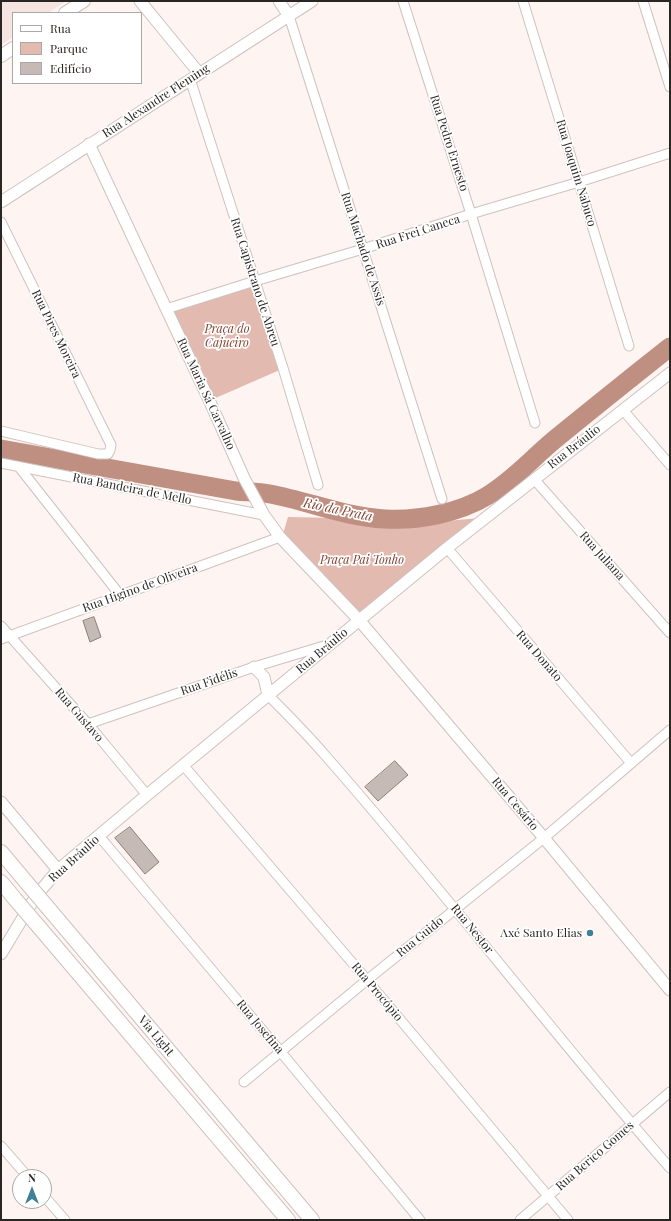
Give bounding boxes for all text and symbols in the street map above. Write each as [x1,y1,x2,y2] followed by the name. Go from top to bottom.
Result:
[12,12,142,84] legend
[50,20,71,36] text: Rua
[50,40,88,56] text: Parque
[50,60,91,76] text: Edifício
[100,61,212,141] street label: Rua Alexandre Fleming
[427,93,471,193] street label: Rua Pedro Ernesto
[553,118,599,228] street label: Rua Joaquim Nabuco
[338,190,388,308] street label: Rua Machado de Assis
[374,212,462,252] street label: Rua Frei Caneca
[227,216,283,348] street label: Rua Capistrano de Abreu
[28,287,84,381] street label: Rua Pires Moreira
[204,322,250,350] park label: Praça do Cajueiro
[174,336,238,452] street label: Rua Maria Sá Carvalho
[545,422,603,472] street label: Rua Bráulio
[71,470,193,508] street label: Rua Bandeira de Mello
[302,495,374,525] water label: Rio da Prata
[576,529,628,583] street label: Rua Juliana
[320,553,404,567] park label: Praça Pai Tonho
[81,560,199,616] street label: Rua Higino de Oliveira
[293,625,351,677] street label: Rua Bráulio
[513,628,565,684] street label: Rua Donato
[179,666,239,698] street label: Rua Fidélis
[52,685,106,745] street label: Rua Gustavo
[489,775,541,833] street label: Rua Cesário
[46,833,102,885] street label: Rua Bráulio
[448,901,496,957] street label: Rua Nestor
[394,914,446,960] street label: Rua Guido
[500,926,582,940] place label: Axé Santo Elias
[585,928,595,938] marker: Axé Santo Elias
[348,960,406,1024] street label: Rua Procópio
[233,997,287,1057] street label: Rua Josefina
[135,1013,177,1059] street label: Via Light
[553,1118,637,1194] street label: Rua Berico Gomes
[12,1169,52,1209] north arrow
[28,1170,36,1185] text: N

